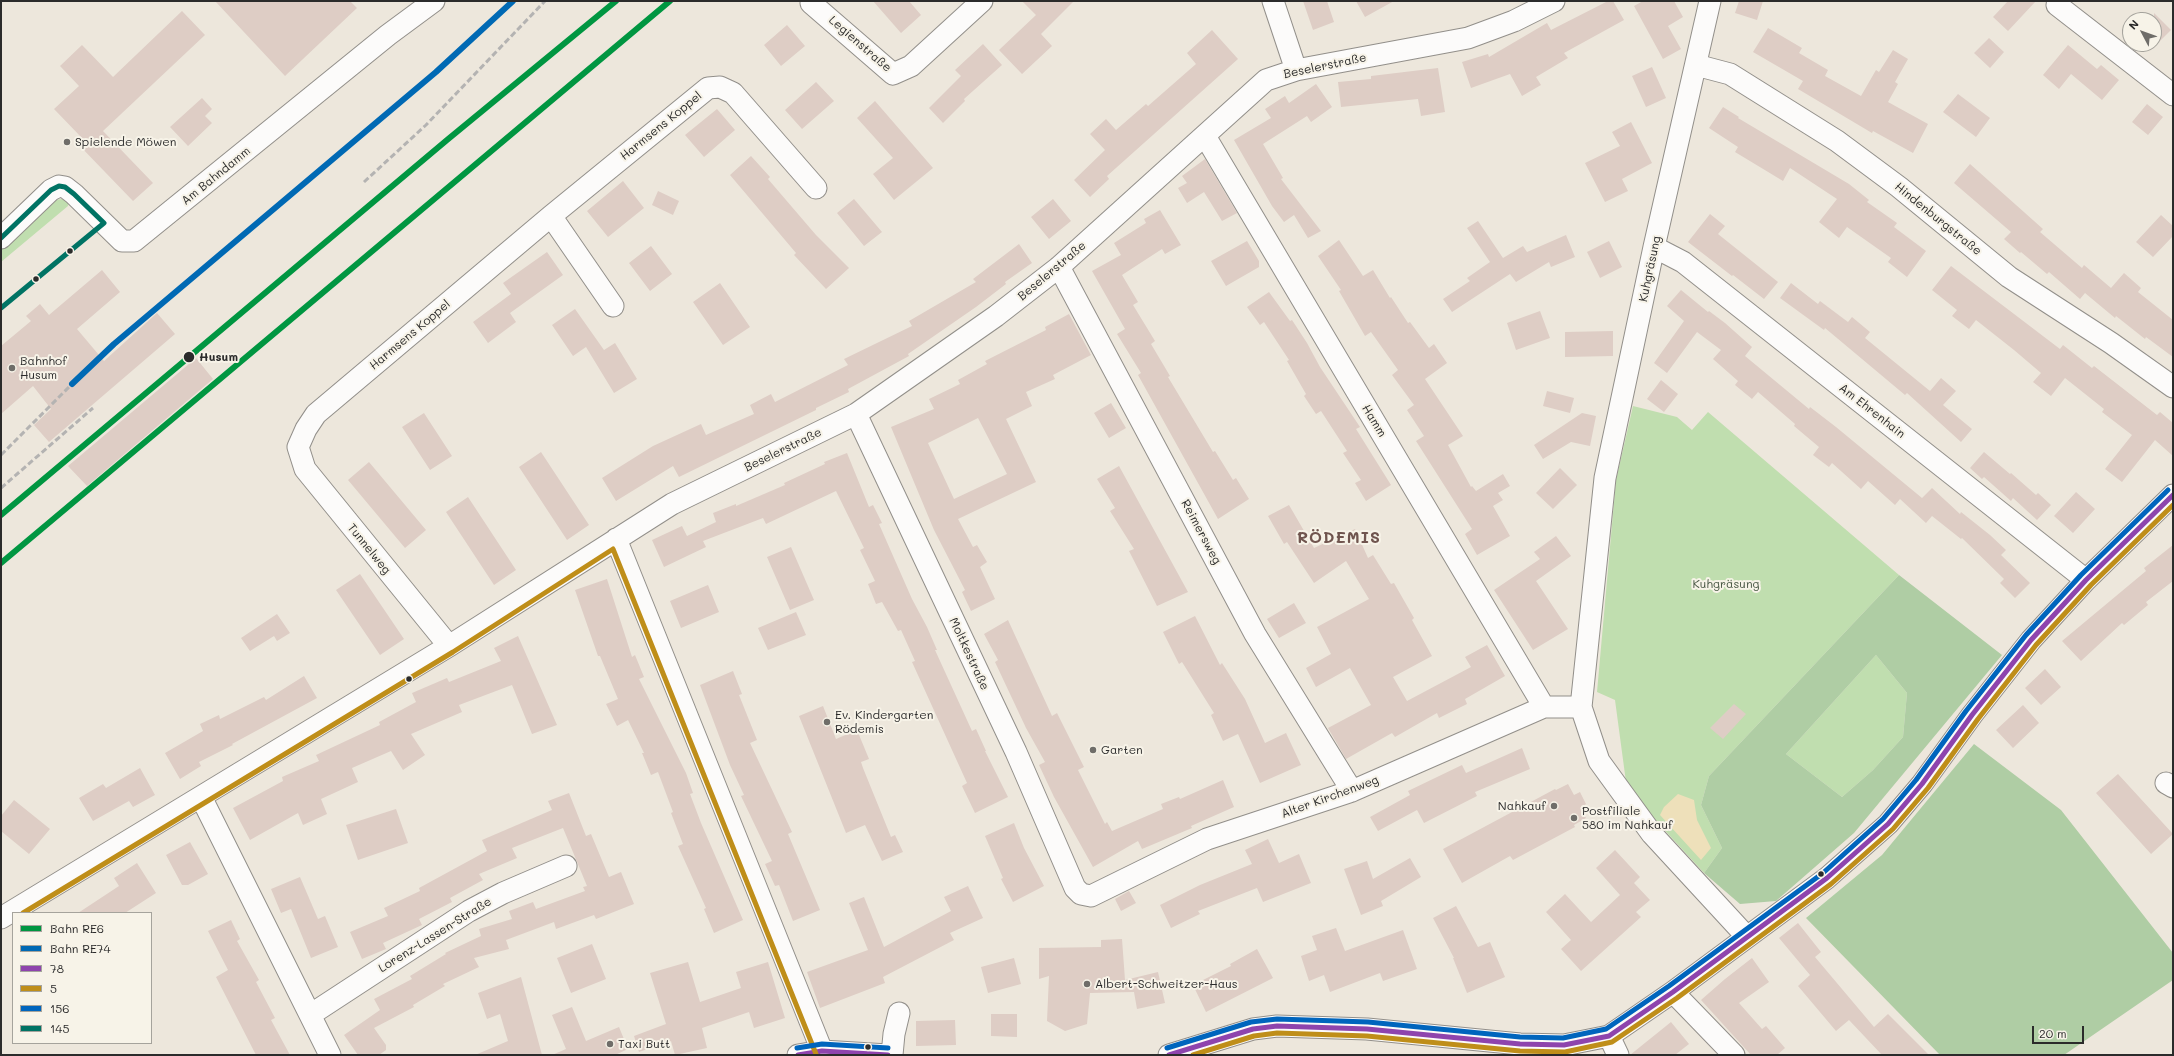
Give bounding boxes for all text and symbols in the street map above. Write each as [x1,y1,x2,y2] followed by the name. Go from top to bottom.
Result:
[2122,12,2162,52] north arrow
[826,13,894,75] street label: Legienstraße
[2125,16,2142,33] text: N
[1282,50,1368,82] street label: Beselerstraße
[617,89,705,163] street label: Harmsens Koppel
[75,135,176,149] place label: Spielende Möwen
[62,137,72,147] marker: Spielende Möwen
[179,144,253,208] street label: Am Bahndamm
[1892,180,1984,258] street label: Hindenburgstraße
[1636,235,1664,303] street label: Kuhgräsung
[1015,238,1089,304] street label: Beselerstraße
[65,246,75,256] unlabelled marker
[31,274,41,284] unlabelled marker
[367,297,453,373] street label: Harmsens Koppel
[182,350,196,364] marker: Husum
[199,350,238,364] place label: Husum
[20,354,67,382] place label: Bahnhof Husum
[7,363,17,373] marker: Bahnhof Husum
[1836,381,1908,441] street label: Am Ehrenhain
[1359,402,1389,440] street label: Hamm
[742,425,824,475] street label: Beselerstraße
[1178,497,1224,567] street label: Reimersweg
[344,521,394,577] street label: Tunnelweg
[1297,528,1381,548] district label: RÖDEMIS
[1692,577,1760,591] park label: Kuhgräsung
[946,615,992,693] street label: Moltkestraße
[404,674,414,684] unlabelled marker
[835,708,933,736] place label: Ev. Kindergarten Rödemis
[822,717,832,727] marker: Ev. Kindergarten Rödemis
[1101,743,1143,757] place label: Garten
[1088,745,1098,755] marker: Garten
[1279,773,1381,821] street label: Alter Kirchenweg
[1498,799,1546,813] place label: Nahkauf
[1549,801,1559,811] marker: Nahkauf
[1582,804,1673,832] place label: Postfiliale 580 im Nahkauf
[1569,813,1579,823] marker: Postfiliale 580 im Nahkauf
[1816,869,1826,879] unlabelled marker
[376,894,494,976] street label: Lorenz-Lassen-Straße
[12,912,152,1044] legend
[50,920,104,936] text: Bahn RE6
[50,940,110,956] text: Bahn RE74
[50,960,64,976] text: 78
[1095,977,1238,991] place label: Albert-Schweitzer-Haus
[1082,979,1092,989] marker: Albert-Schweitzer-Haus
[50,980,57,996] text: 5
[50,1000,70,1016] text: 156
[2034,1018,2086,1044] scale bar
[50,1020,69,1036] text: 145
[2039,1025,2067,1041] text: 20 m
[618,1037,670,1051] place label: Taxi Butt
[605,1039,615,1049] marker: Taxi Butt
[863,1042,873,1052] unlabelled marker

